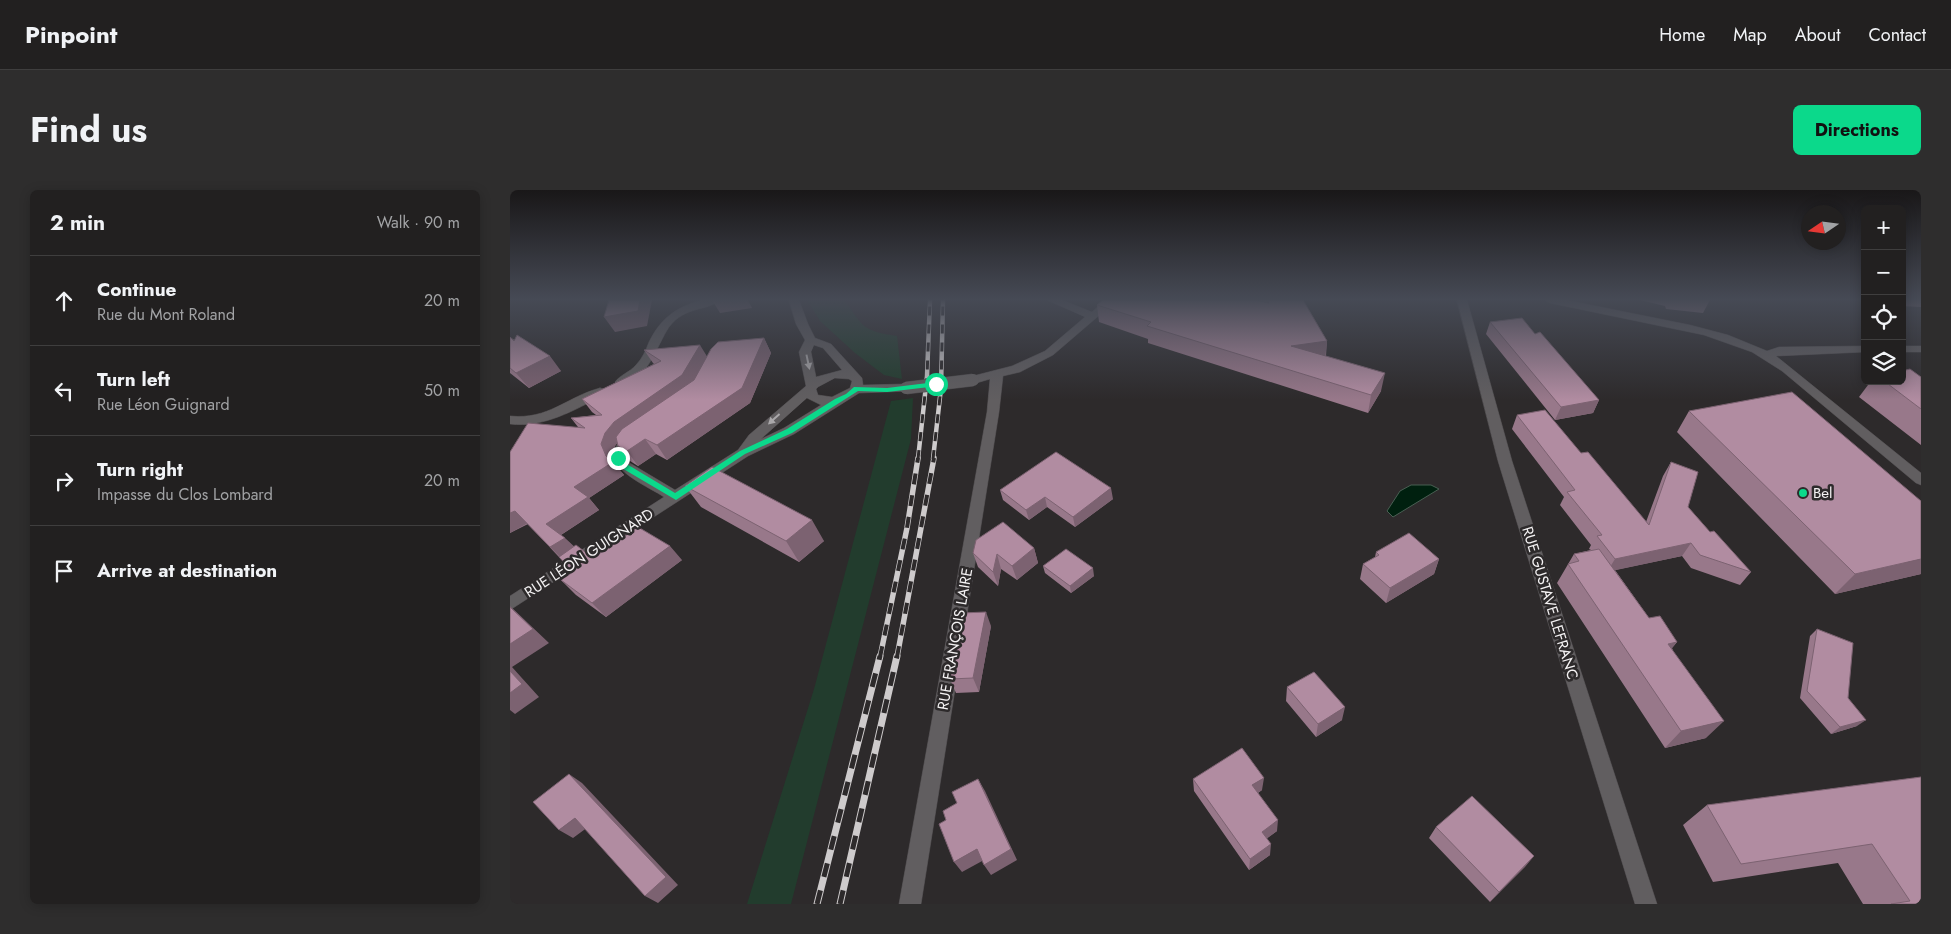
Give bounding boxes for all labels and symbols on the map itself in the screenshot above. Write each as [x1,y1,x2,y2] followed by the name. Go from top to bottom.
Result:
[1801,205,1846,250] north arrow
[804,354,812,370] one-way arrow
[925,373,948,396] route start
[769,413,781,425] one-way arrow
[607,447,630,470] route end
[1813,482,1833,504] place label: Bel
[1797,487,1809,499] marker: Bel
[520,503,658,603] street label: RUE LÉON GUIGNARD
[1516,524,1584,682] street label: RUE GUSTAVE LEFRANC
[932,566,978,712] street label: RUE FRANÇOIS LAIRE

